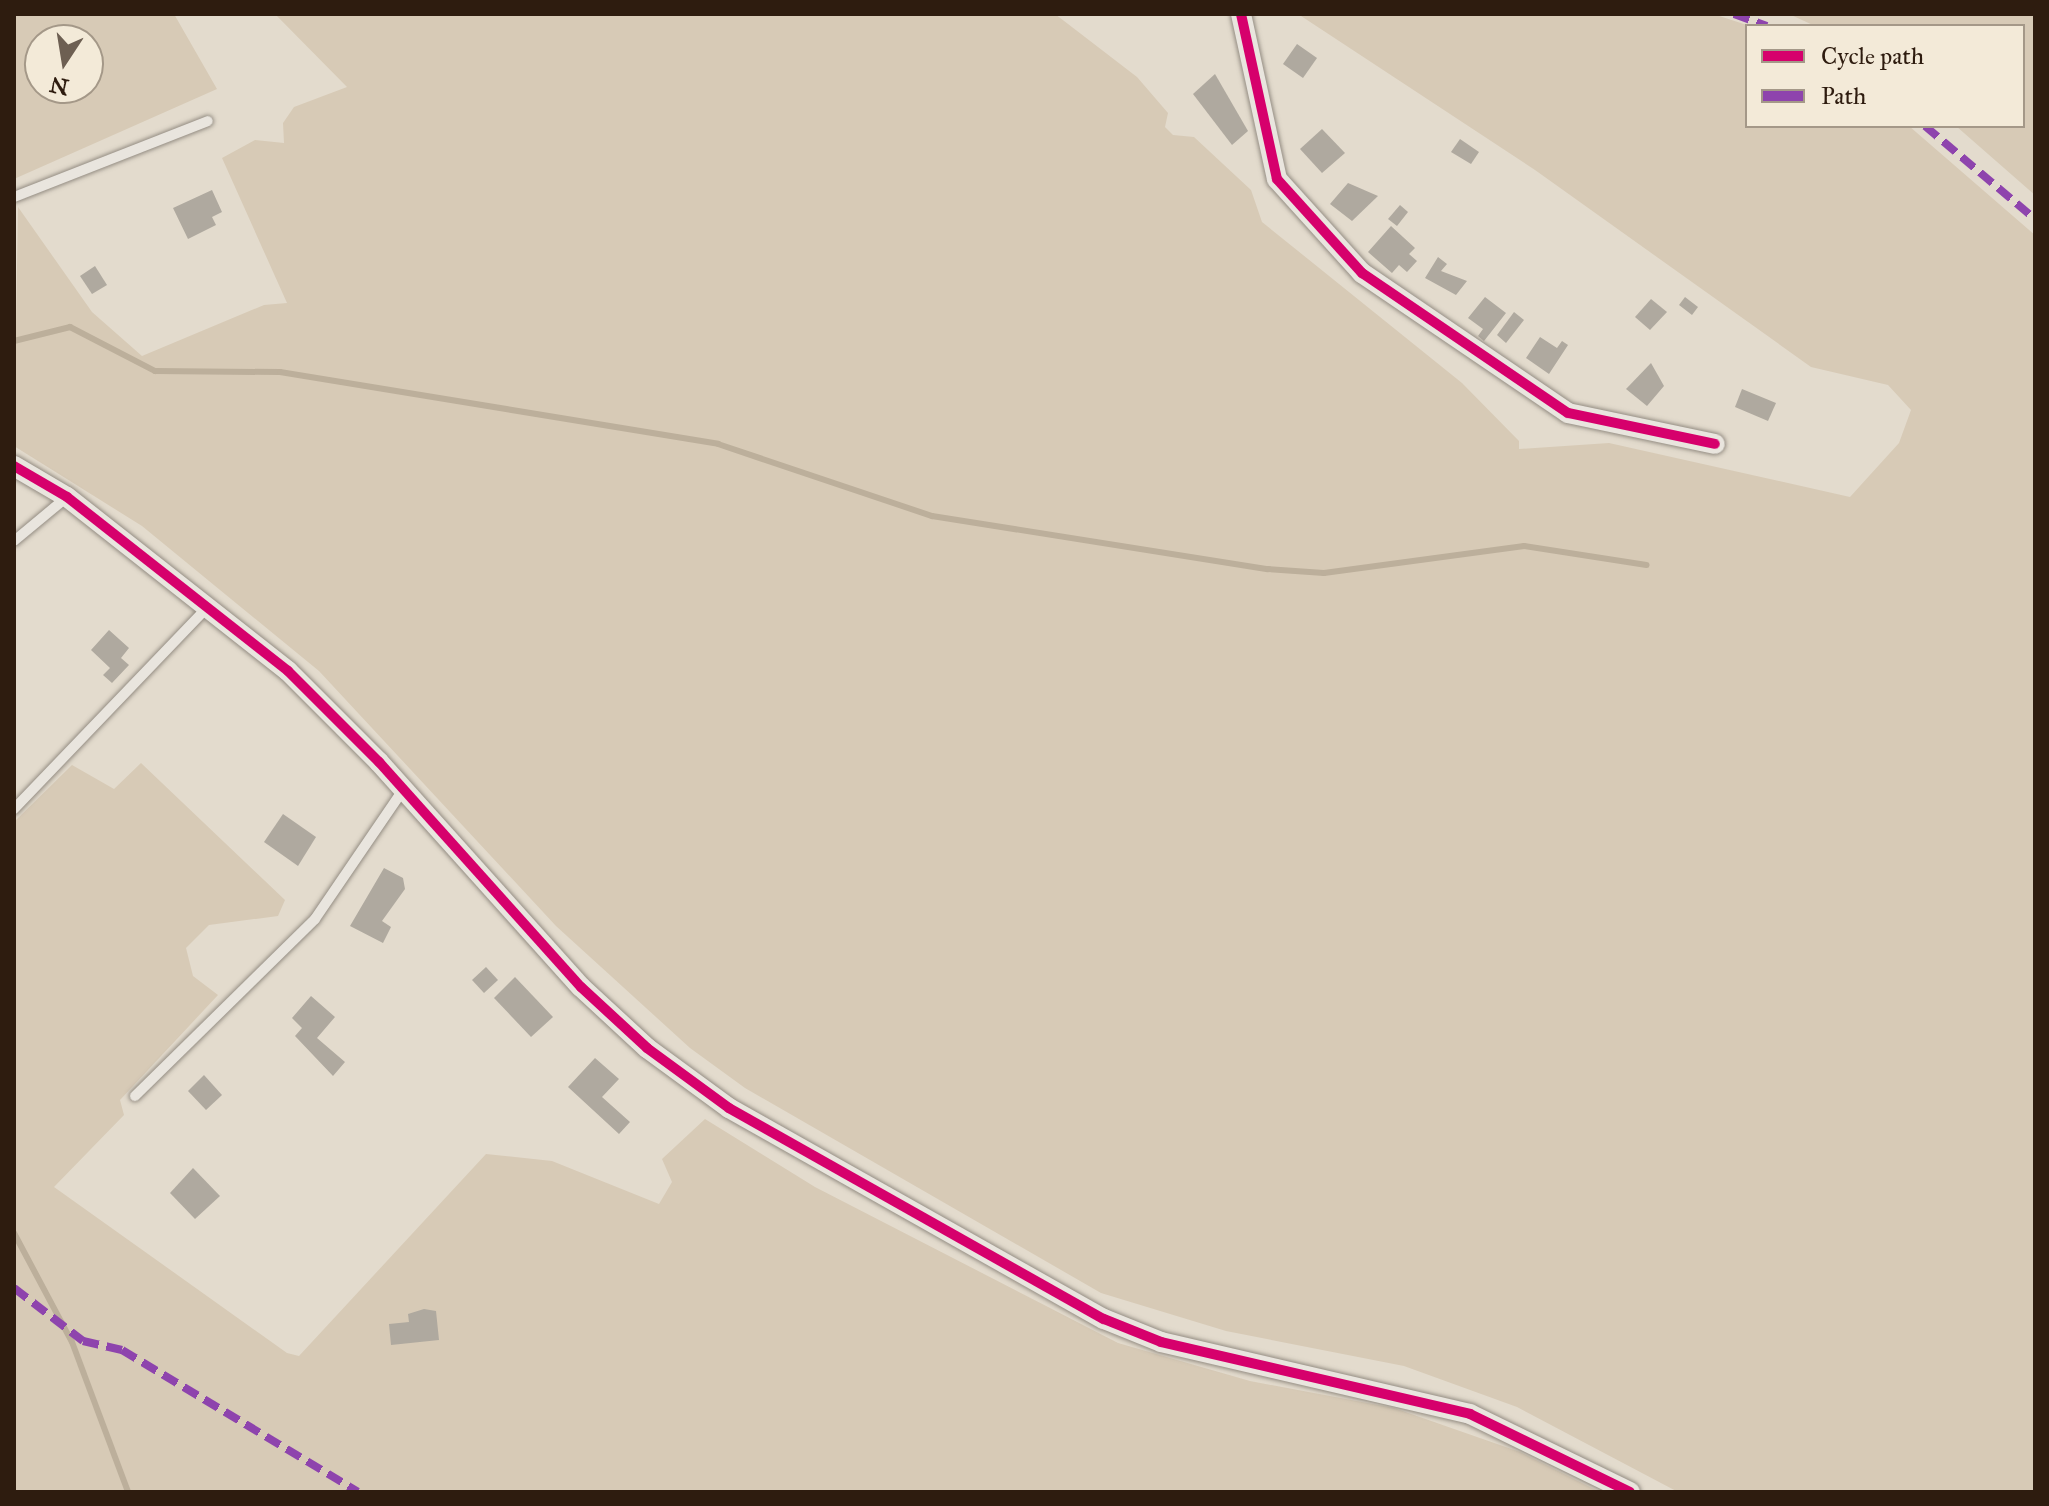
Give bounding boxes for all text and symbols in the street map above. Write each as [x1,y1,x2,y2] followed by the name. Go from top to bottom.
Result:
[24,24,104,104] north arrow
[1745,24,2025,128] legend
[1821,41,1924,71] text: Cycle path
[47,71,71,101] text: N
[1821,81,1866,111] text: Path

